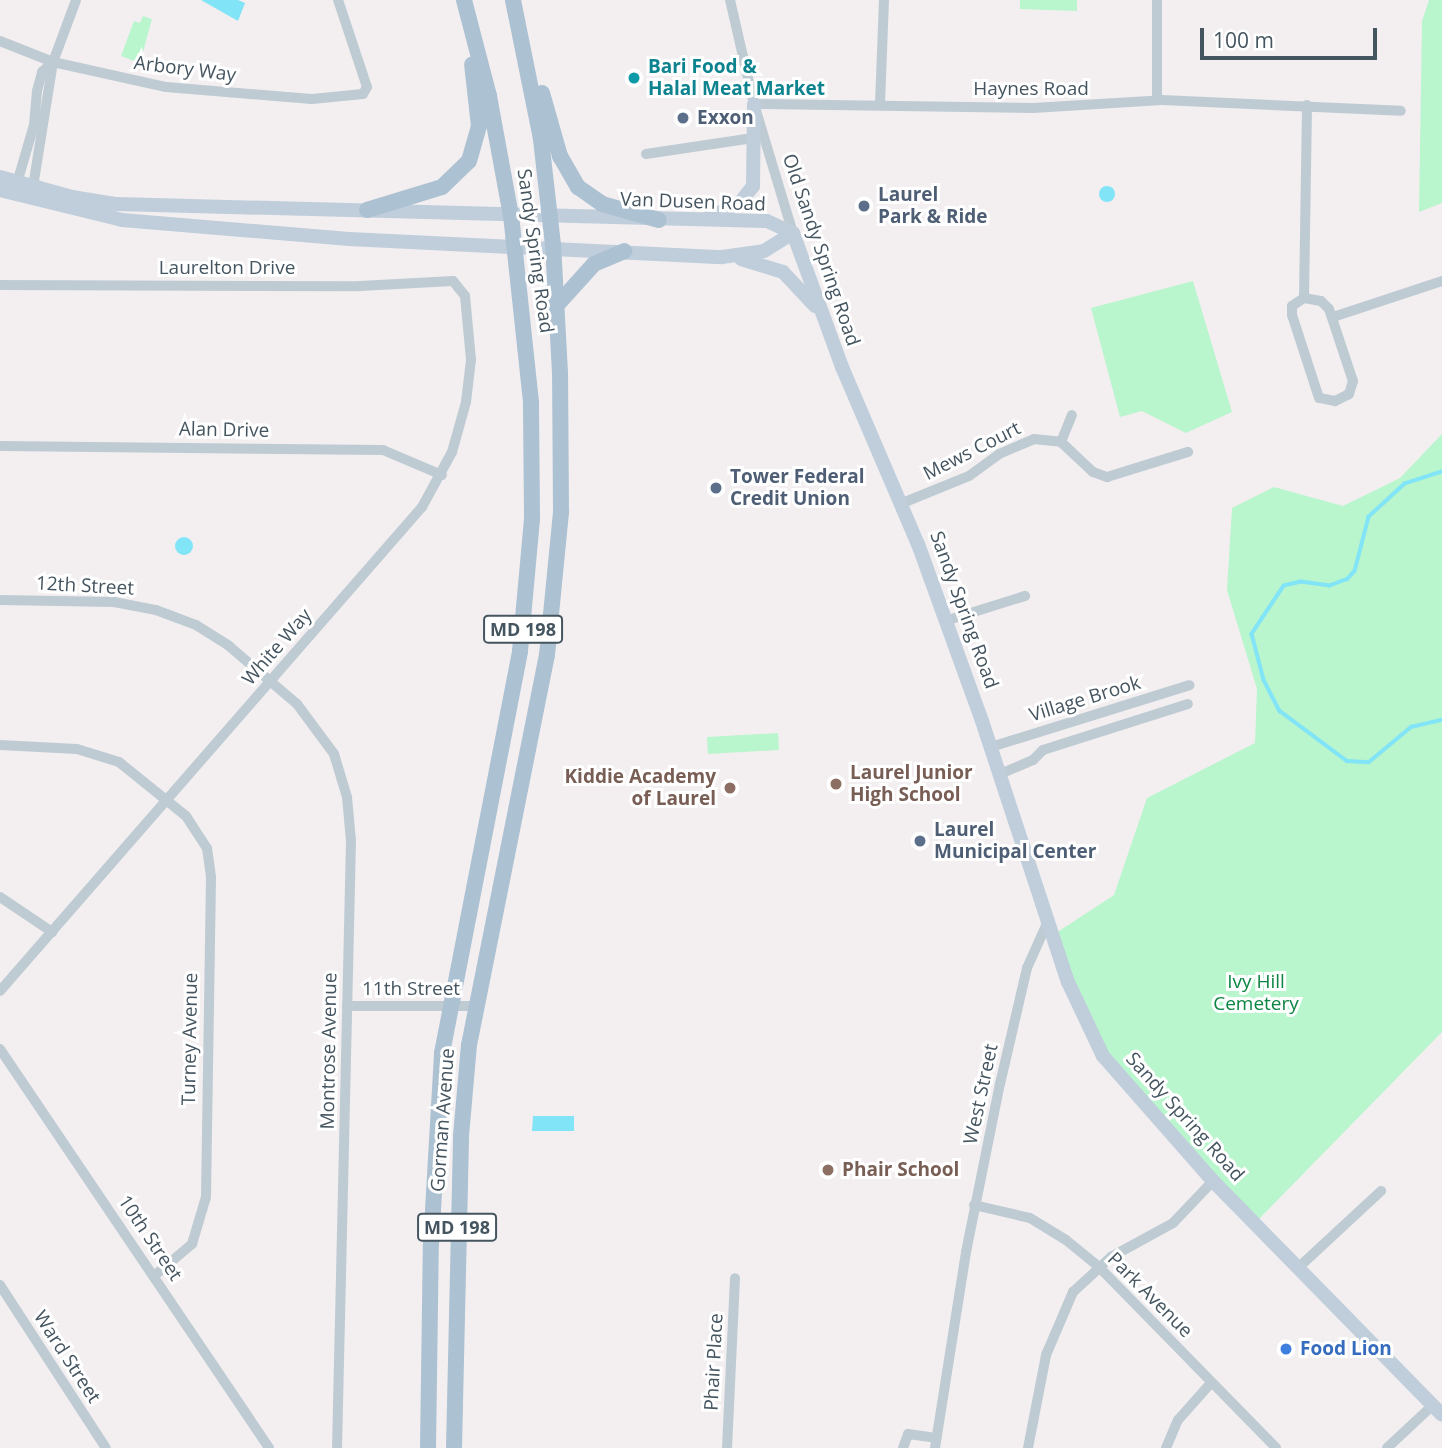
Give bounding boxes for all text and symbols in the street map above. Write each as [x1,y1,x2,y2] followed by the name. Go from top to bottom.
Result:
[1204,14,1381,58] scale bar
[1213,26,1274,54] text: 100 m
[133,51,237,87] street label: Arbory Way
[648,56,825,100] place label: Bari Food & Halal Meat Market
[626,70,642,86] marker: Bari Food & Halal Meat Market
[973,78,1089,100] street label: Haynes Road
[697,107,754,129] place label: Exxon
[675,110,691,126] marker: Exxon
[777,151,865,349] street label: Old Sandy Spring Road
[512,167,558,335] street label: Sandy Spring Road
[878,184,988,228] place label: Laurel Park & Ride
[620,188,766,216] street label: Van Dusen Road
[856,198,872,214] marker: Laurel Park & Ride
[159,257,295,279] street label: Laurelton Drive
[920,417,1024,485] street label: Mews Court
[179,418,269,442] street label: Alan Drive
[730,466,865,510] place label: Tower Federal Credit Union
[708,480,724,496] marker: Tower Federal Credit Union
[925,528,1003,692] street label: Sandy Spring Road
[35,572,135,600] street label: 12th Street
[238,604,316,690] street label: White Way
[483,614,563,644] road number: MD 198
[1027,671,1143,727] street label: Village Brook
[850,762,973,806] place label: Laurel Junior High School
[565,766,716,810] place label: Kiddie Academy of Laurel
[828,776,844,792] marker: Laurel Junior High School
[722,780,738,796] marker: Kiddie Academy of Laurel
[934,819,1096,863] place label: Laurel Municipal Center
[912,833,928,849] marker: Laurel Municipal Center
[1213,971,1299,1015] park label: Ivy Hill Cemetery
[177,972,203,1106] street label: Turney Avenue
[316,972,342,1130] street label: Montrose Avenue
[362,978,460,1000] street label: 11th Street
[959,1042,1003,1146] street label: West Street
[427,1047,459,1193] street label: Gorman Avenue
[1121,1048,1249,1186] street label: Sandy Spring Road
[842,1159,959,1181] place label: Phair School
[820,1162,836,1178] marker: Phair School
[113,1191,187,1285] street label: 10th Street
[417,1212,497,1242] road number: MD 198
[1103,1248,1197,1342] street label: Park Avenue
[29,1307,105,1407] street label: Ward Street
[700,1313,728,1411] street label: Phair Place
[1300,1338,1392,1360] place label: Food Lion
[1278,1341,1294,1357] marker: Food Lion

